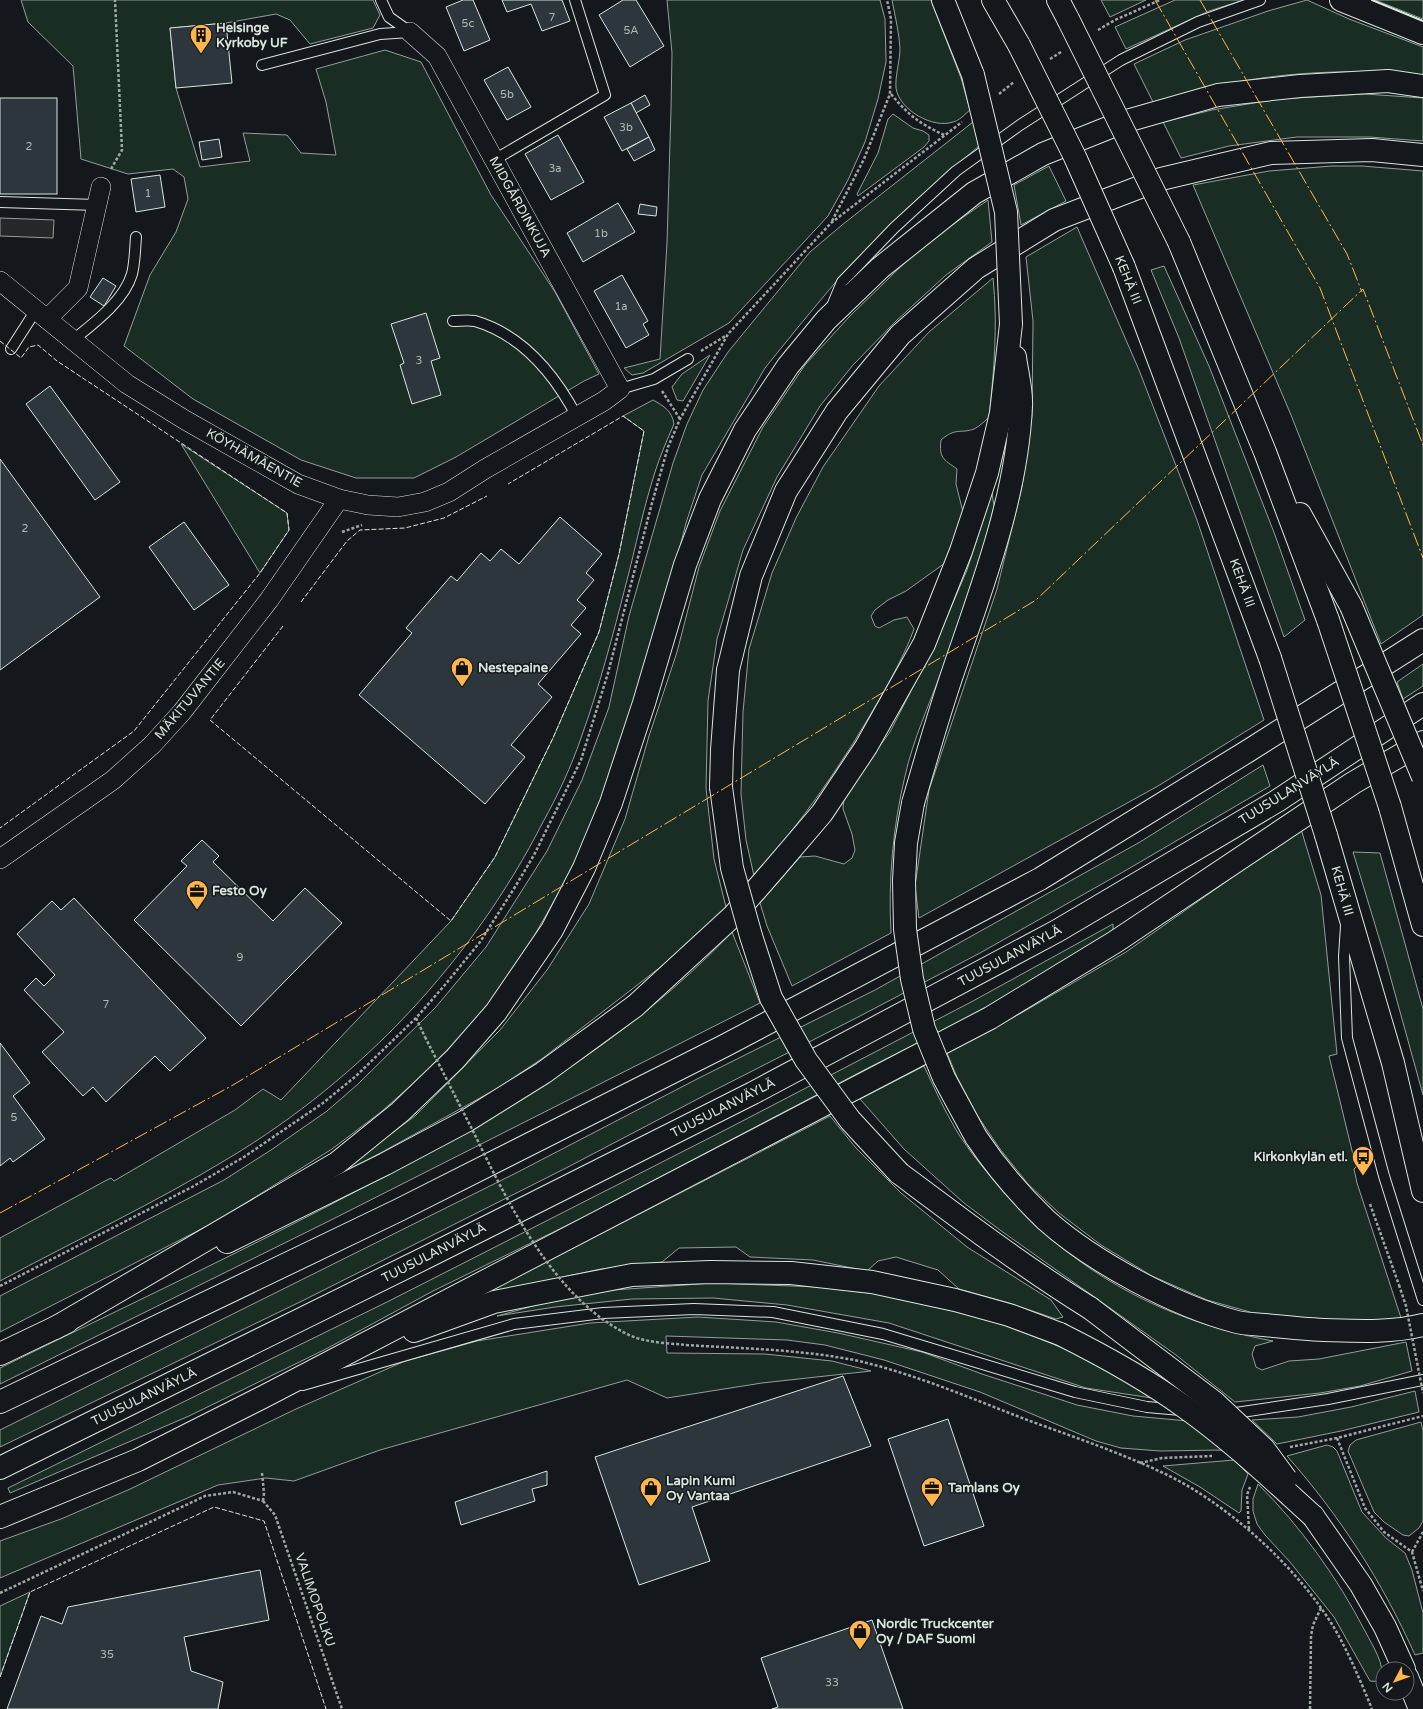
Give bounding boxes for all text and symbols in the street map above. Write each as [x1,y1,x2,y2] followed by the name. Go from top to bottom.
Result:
[549,11,556,24] house number: 7
[462,17,475,30] house number: 5c
[216,20,288,51] place label: Helsinge Kyrkoby UF
[188,22,214,55] building icon: Helsinge Kyrkoby UF
[623,24,639,37] house number: 5A
[500,88,514,101] house number: 5b
[619,121,633,134] house number: 3b
[26,140,33,153] house number: 2
[486,153,555,261] street label: MIDGÅRDINKUJA
[548,162,562,175] house number: 3a
[145,187,151,200] house number: 1
[594,227,608,240] house number: 1b
[1111,253,1145,307] street label: KEHÄ III
[614,300,628,313] house number: 1a
[416,354,423,367] house number: 3
[203,425,305,491] street label: KÖYHÄMÄENTIE
[22,522,29,535] house number: 2
[1226,556,1258,610] street label: KEHÄ III
[151,655,229,743] street label: MÄKITUVANTIE
[449,655,475,688] shop icon: Nestepaine
[478,660,549,676] place label: Nestepaine
[1236,753,1342,828] street label: TUUSULANVÄYLÄ
[1327,864,1357,918] street label: KEHÄ III
[184,878,210,911] office icon: Festo Oy
[212,883,267,899] place label: Festo Oy
[955,922,1065,990] street label: TUUSULANVÄYLÄ
[237,951,244,964] house number: 9
[103,998,110,1011] house number: 7
[668,1075,778,1141] street label: TUUSULANVÄYLÄ
[11,1111,18,1124] house number: 5
[1350,1144,1376,1177] bus stop icon: Kirkonkylän etl.
[1253,1149,1348,1165] place label: Kirkonkylän etl.
[379,1220,489,1286] street label: TUUSULANVÄYLÄ
[89,1364,200,1429] street label: TUUSULANVÄYLÄ
[666,1473,735,1504] place label: Lapin Kumi Oy Vantaa
[638,1475,664,1508] shop icon: Lapin Kumi Oy Vantaa
[919,1475,945,1508] office icon: Tamlans Oy
[947,1480,1020,1496] place label: Tamlans Oy
[292,1551,338,1649] street label: VALIMOPOLKU
[876,1616,995,1647] place label: Nordic Truckcenter Oy / DAF Suomi
[847,1618,873,1651] shop icon: Nordic Truckcenter Oy / DAF Suomi
[100,1648,114,1661] house number: 35
[1375,1661,1415,1701] north arrow
[825,1676,839,1689] house number: 33
[1380,1680,1396,1695] text: N

